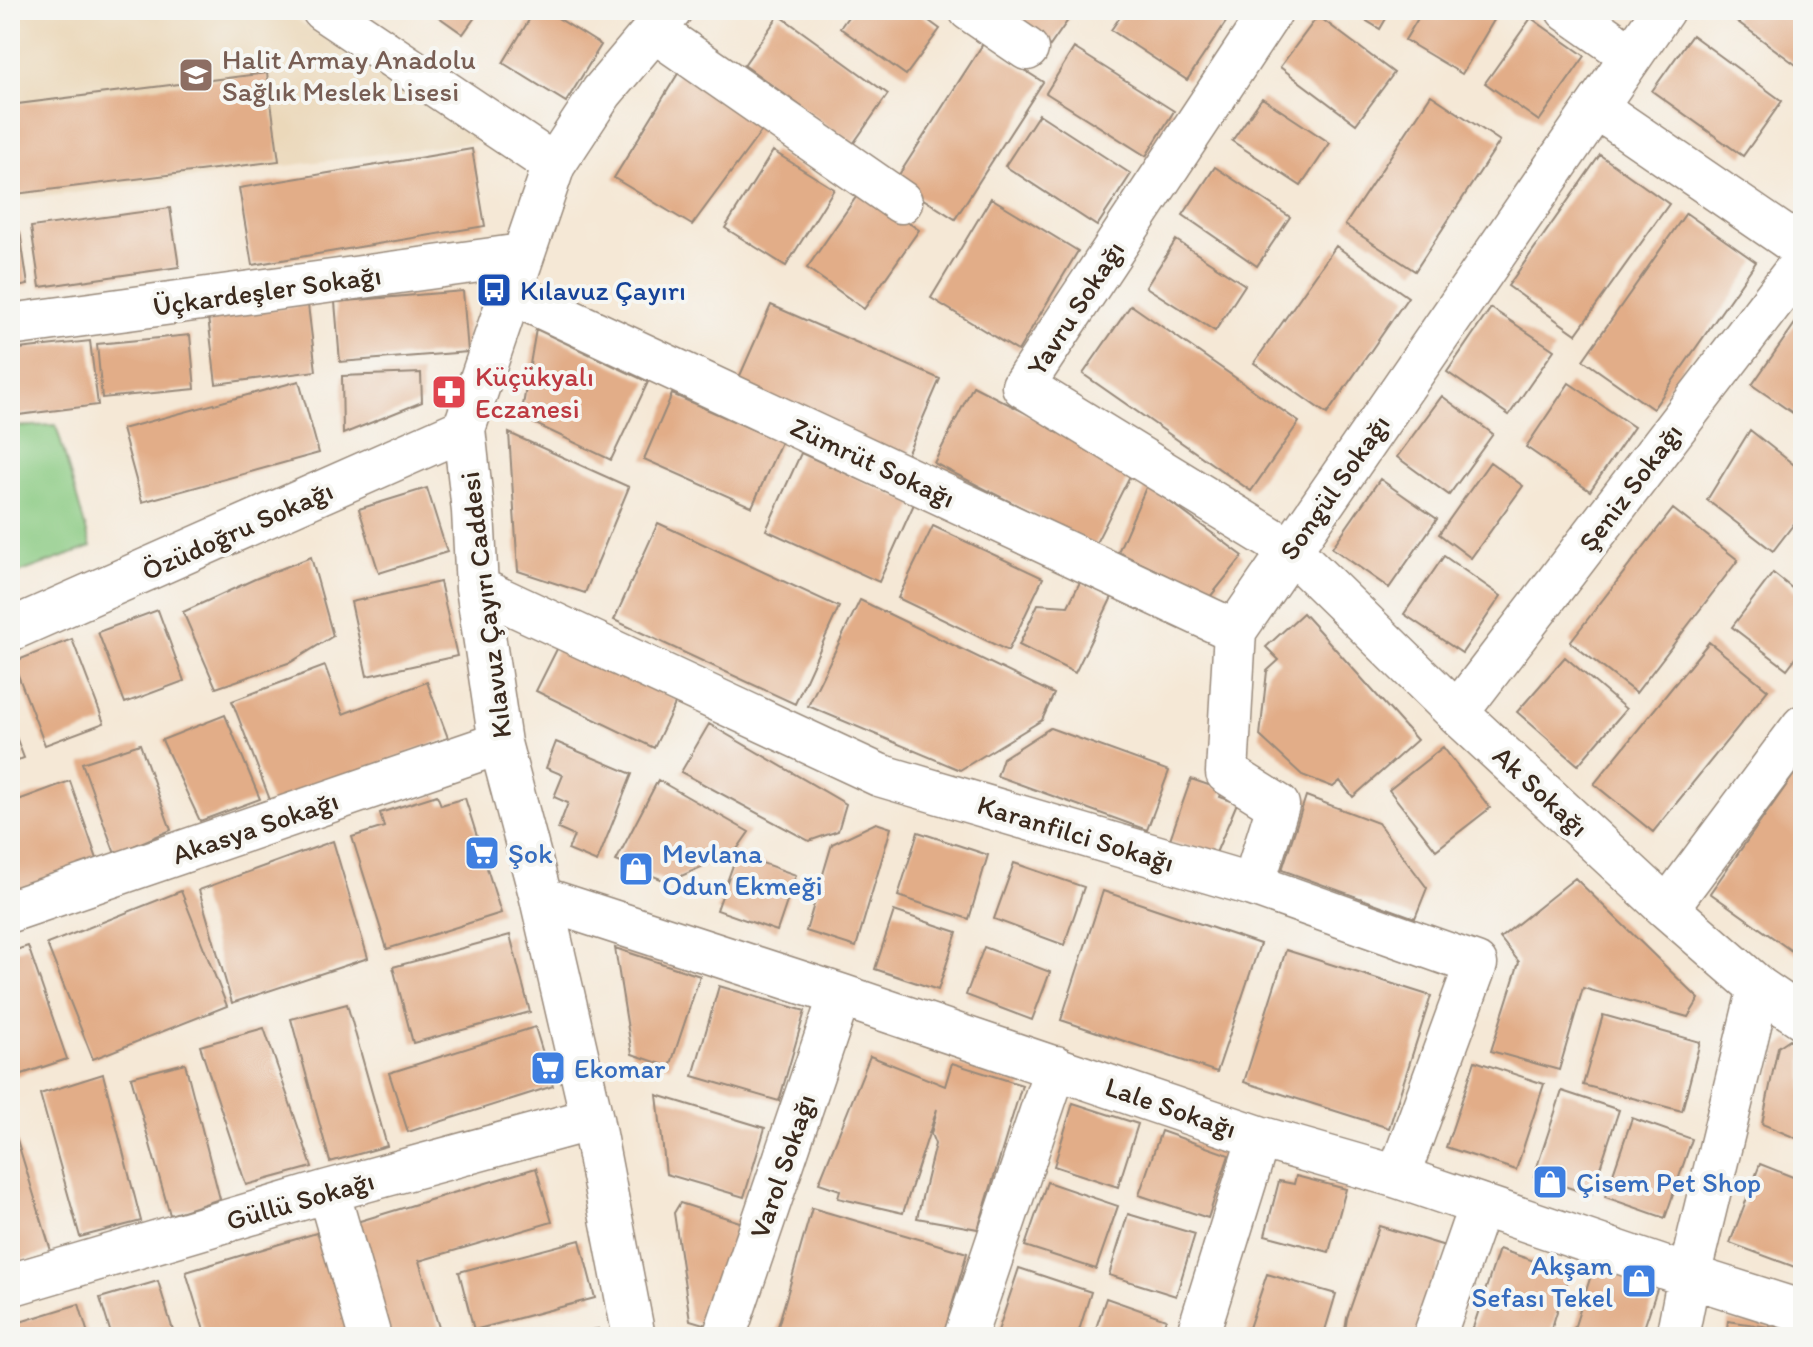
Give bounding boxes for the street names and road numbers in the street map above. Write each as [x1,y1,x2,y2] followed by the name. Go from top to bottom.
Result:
[1019,234,1131,382] street label: Yavru Sokağı
[151,257,383,323] street label: Üçkardeşler Sokağı
[1271,408,1397,566] street label: Songül Sokağı
[785,409,961,515] street label: Zümrüt Sokağı
[1571,416,1689,558] street label: Şeniz Sokağı
[452,470,518,740] street label: Kılavuz Çayırı Caddesi
[136,473,338,587] street label: Özüdoğru Sokağı
[1486,738,1596,844] street label: Ak Sokağı
[168,783,342,871] street label: Akasya Sokağı
[973,787,1179,879] street label: Karanfilci Sokağı
[1101,1069,1241,1145] street label: Lale Sokağı
[741,1090,823,1242] street label: Varol Sokağı
[222,1163,378,1237] street label: Güllü Sokağı

